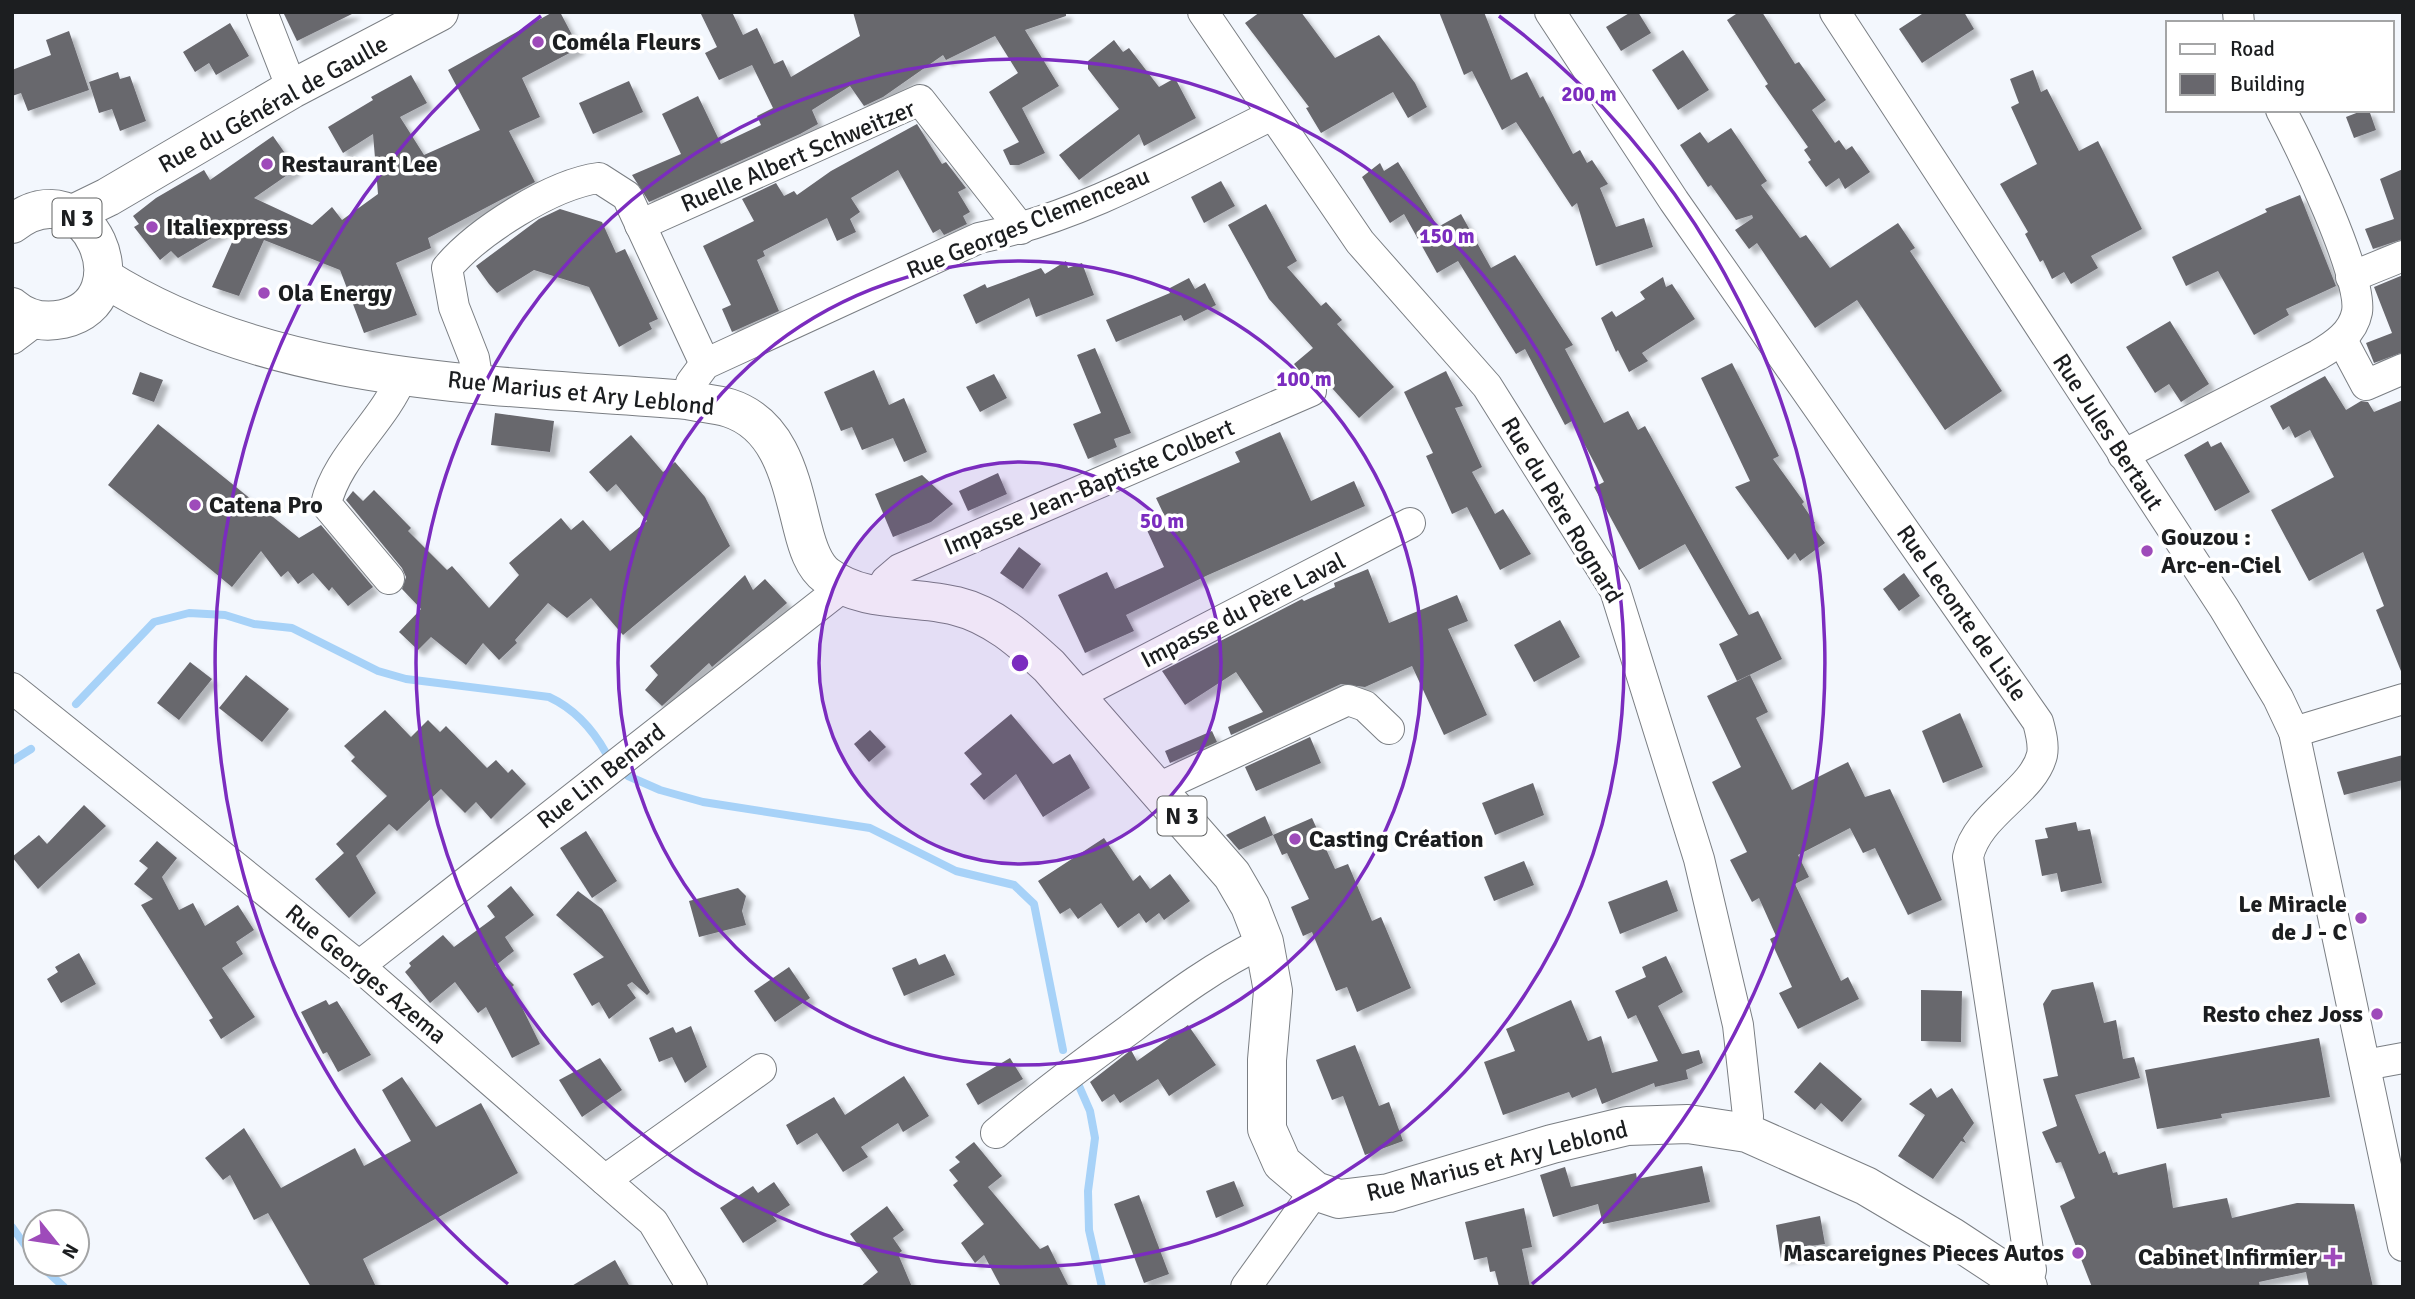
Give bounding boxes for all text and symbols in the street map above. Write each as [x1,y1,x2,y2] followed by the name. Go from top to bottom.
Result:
[2166,21,2394,112] legend
[552,27,701,57] place label: Coméla Fleurs
[153,28,393,180] street label: Rue du Général de Gaulle
[530,34,546,50] marker: Coméla Fleurs
[2230,36,2275,62] text: Road
[2230,71,2305,97] text: Building
[1561,81,1617,107] text: 200 m
[676,93,920,219] street label: Ruelle Albert Schweitzer
[281,149,438,179] place label: Restaurant Lee
[259,156,275,172] marker: Restaurant Lee
[902,161,1154,285] street label: Rue Georges Clemenceau
[52,198,102,238] road number: N 3
[166,212,288,242] place label: Italiexpress
[144,219,160,235] marker: Italiexpress
[1419,223,1475,249] text: 150 m
[278,278,392,308] place label: Ola Energy
[256,285,272,301] marker: Ola Energy
[2046,348,2170,516] street label: Rue Jules Bertaut
[446,364,716,422] street label: Rue Marius et Ary Leblond
[1276,366,1332,392] text: 100 m
[1495,411,1629,609] street label: Rue du Père Rognard
[939,412,1239,562] street label: Impasse Jean-Baptiste Colbert
[209,490,323,520] place label: Catena Pro
[187,497,203,513] marker: Catena Pro
[1140,508,1184,534] text: 50 m
[1890,519,2034,707] street label: Rue Leconte de Lisle
[2161,522,2282,580] place label: Gouzou : Arc-en-Ciel
[2139,543,2155,559] marker: Gouzou : Arc-en-Ciel
[1136,545,1350,675] street label: Impasse du Père Laval
[1008,651,1032,675] centre of rings
[531,717,671,835] street label: Rue Lin Benard
[1158,796,1206,836] road number: N 3
[1309,824,1484,854] place label: Casting Création
[1287,831,1303,847] marker: Casting Création
[2238,889,2347,947] place label: Le Miracle de J - C
[279,898,453,1050] street label: Rue Georges Azema
[2353,910,2369,926] marker: Le Miracle de J - C
[2202,999,2363,1029] place label: Resto chez Joss
[2369,1006,2385,1022] marker: Resto chez Joss
[1363,1114,1631,1208] street label: Rue Marius et Ary Leblond
[21,1208,91,1278] north arrow
[1783,1238,2064,1268] place label: Mascareignes Pieces Autos
[56,1239,84,1263] text: N
[2138,1242,2317,1272] place label: Cabinet Infirmier
[2070,1245,2086,1261] marker: Mascareignes Pieces Autos
[2323,1247,2343,1267] marker: Cabinet Infirmier

